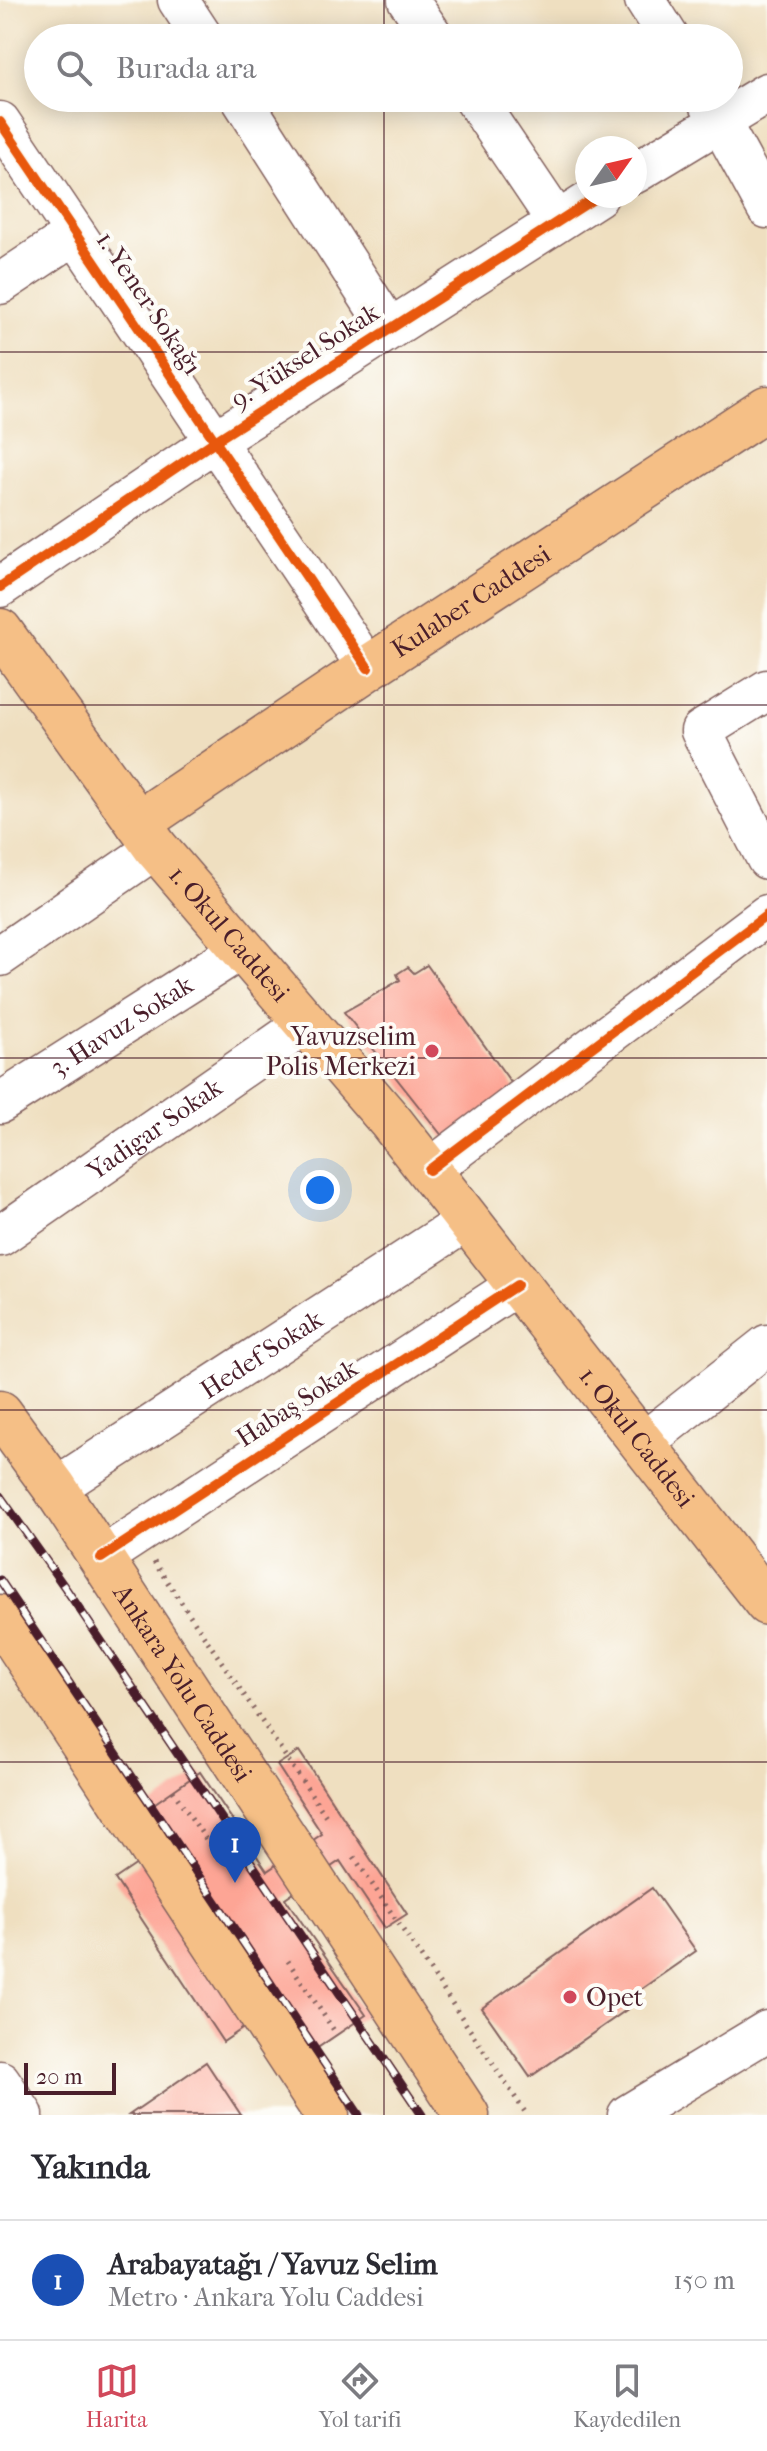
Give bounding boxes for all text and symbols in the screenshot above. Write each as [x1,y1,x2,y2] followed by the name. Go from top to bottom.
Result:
[24,24,743,112] search box
[52,46,96,90] icon: search
[116,51,256,86] text: Burada ara
[575,136,647,208] north arrow
[90,226,208,381] street label: 1. Yener Sokağı
[225,296,385,415] street label: 9. Yüksel Sokak
[385,538,556,664] street label: Kulaber Caddesi
[163,859,296,1008] street label: 1. Okul Caddesi
[44,968,199,1083] street label: 3. Havuz Sokak
[266,1021,416,1082] place label: Yavuzselim Polis Merkezi
[423,1042,441,1060] marker: Yavuzselim Polis Merkezi
[80,1071,228,1187] street label: Yadigar Sokak
[300,1170,340,1210] your location
[194,1303,329,1405] street label: Hedef Sokak
[230,1352,364,1454] street label: Habaş Sokak
[573,1361,702,1513] street label: 1. Okul Caddesi
[106,1577,259,1787] street label: Ankara Yolu Caddesi
[209,1817,261,1883] pin: 1
[586,1982,644,2013] place label: Opet
[561,1988,579,2006] marker: Opet
[24,2059,116,2095] scale bar
[36,2064,82,2090] text: 20 m
[32,2147,150,2187] text: Yakında
[108,2247,438,2282] text: Arabayatağı / Yavuz Selim
[53,2265,63,2296] text: 1
[673,2265,735,2296] text: 150 m
[108,2282,424,2313] text: Metro · Ankara Yolu Caddesi
[86,2359,147,2433] tab: Harita
[319,2359,401,2433] tab: Yol tarifi
[573,2359,681,2433] tab: Kaydedilen

